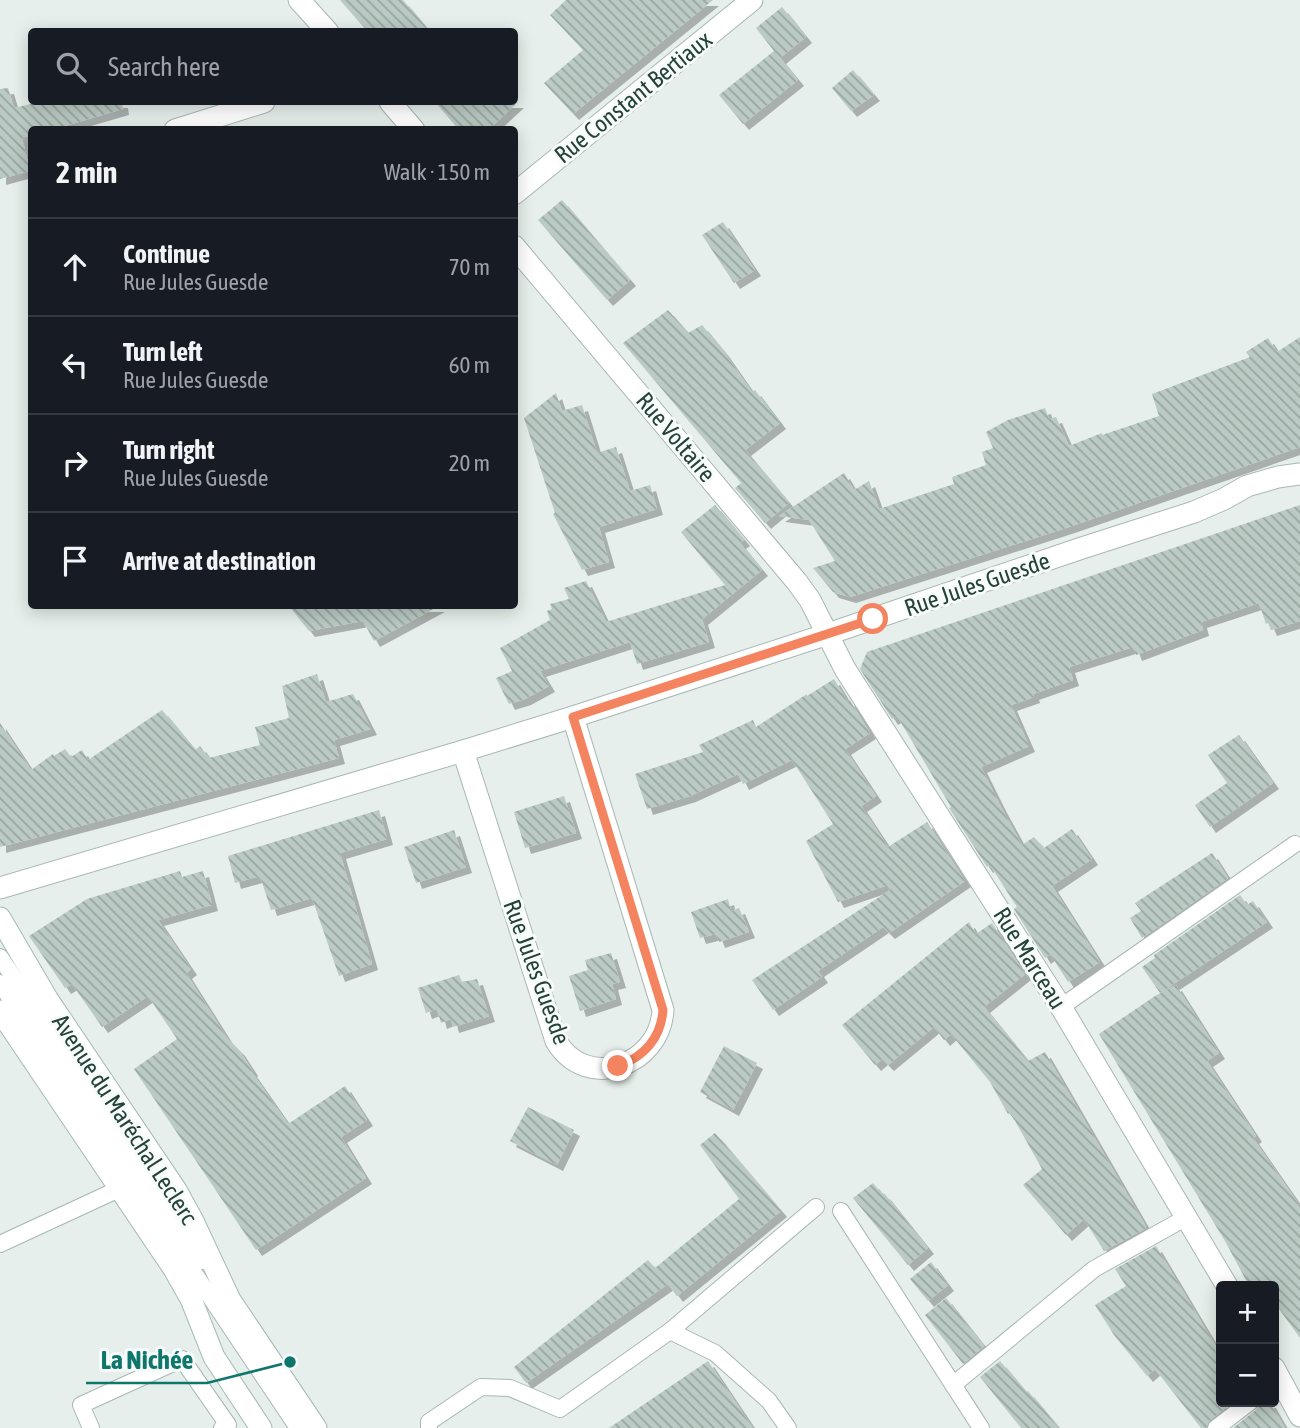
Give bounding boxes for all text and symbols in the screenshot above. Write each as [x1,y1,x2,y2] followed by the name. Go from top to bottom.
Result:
[549,25,717,168] street label: Rue Constant Bertiaux
[28,28,518,105] search box
[52,48,90,86] icon: search
[108,52,220,82] text: Search here
[56,155,117,189] text: 2 min
[384,159,490,185] text: Walk · 150 m
[123,239,210,269] text: Continue
[56,248,94,286] icon: ahead
[449,254,490,280] text: 70 m
[123,269,268,295] text: Rue Jules Guesde
[123,337,203,367] text: Turn left
[56,346,94,384] icon: left
[449,352,490,378] text: 60 m
[123,367,268,393] text: Rue Jules Guesde
[631,387,721,487] street label: Rue Voltaire
[123,435,214,465] text: Turn right
[56,444,94,482] icon: right
[449,450,490,476] text: 20 m
[123,465,268,491] text: Rue Jules Guesde
[56,542,94,580] icon: arrive
[123,546,316,576] text: Arrive at destination
[901,547,1053,621] street label: Rue Jules Guesde
[857,603,888,634] route start
[498,896,576,1048] street label: Rue Jules Guesde
[988,902,1072,1014] street label: Rue Marceau
[47,1009,203,1229] street label: Avenue du Maréchal Leclerc
[602,1050,633,1081] route end
[1216,1281,1279,1407] map controls
[1216,1281,1279,1344] button: +
[86,1336,207,1383] callout: La Nichée
[1216,1344,1279,1407] button: −
[101,1345,194,1375] text: La Nichée

